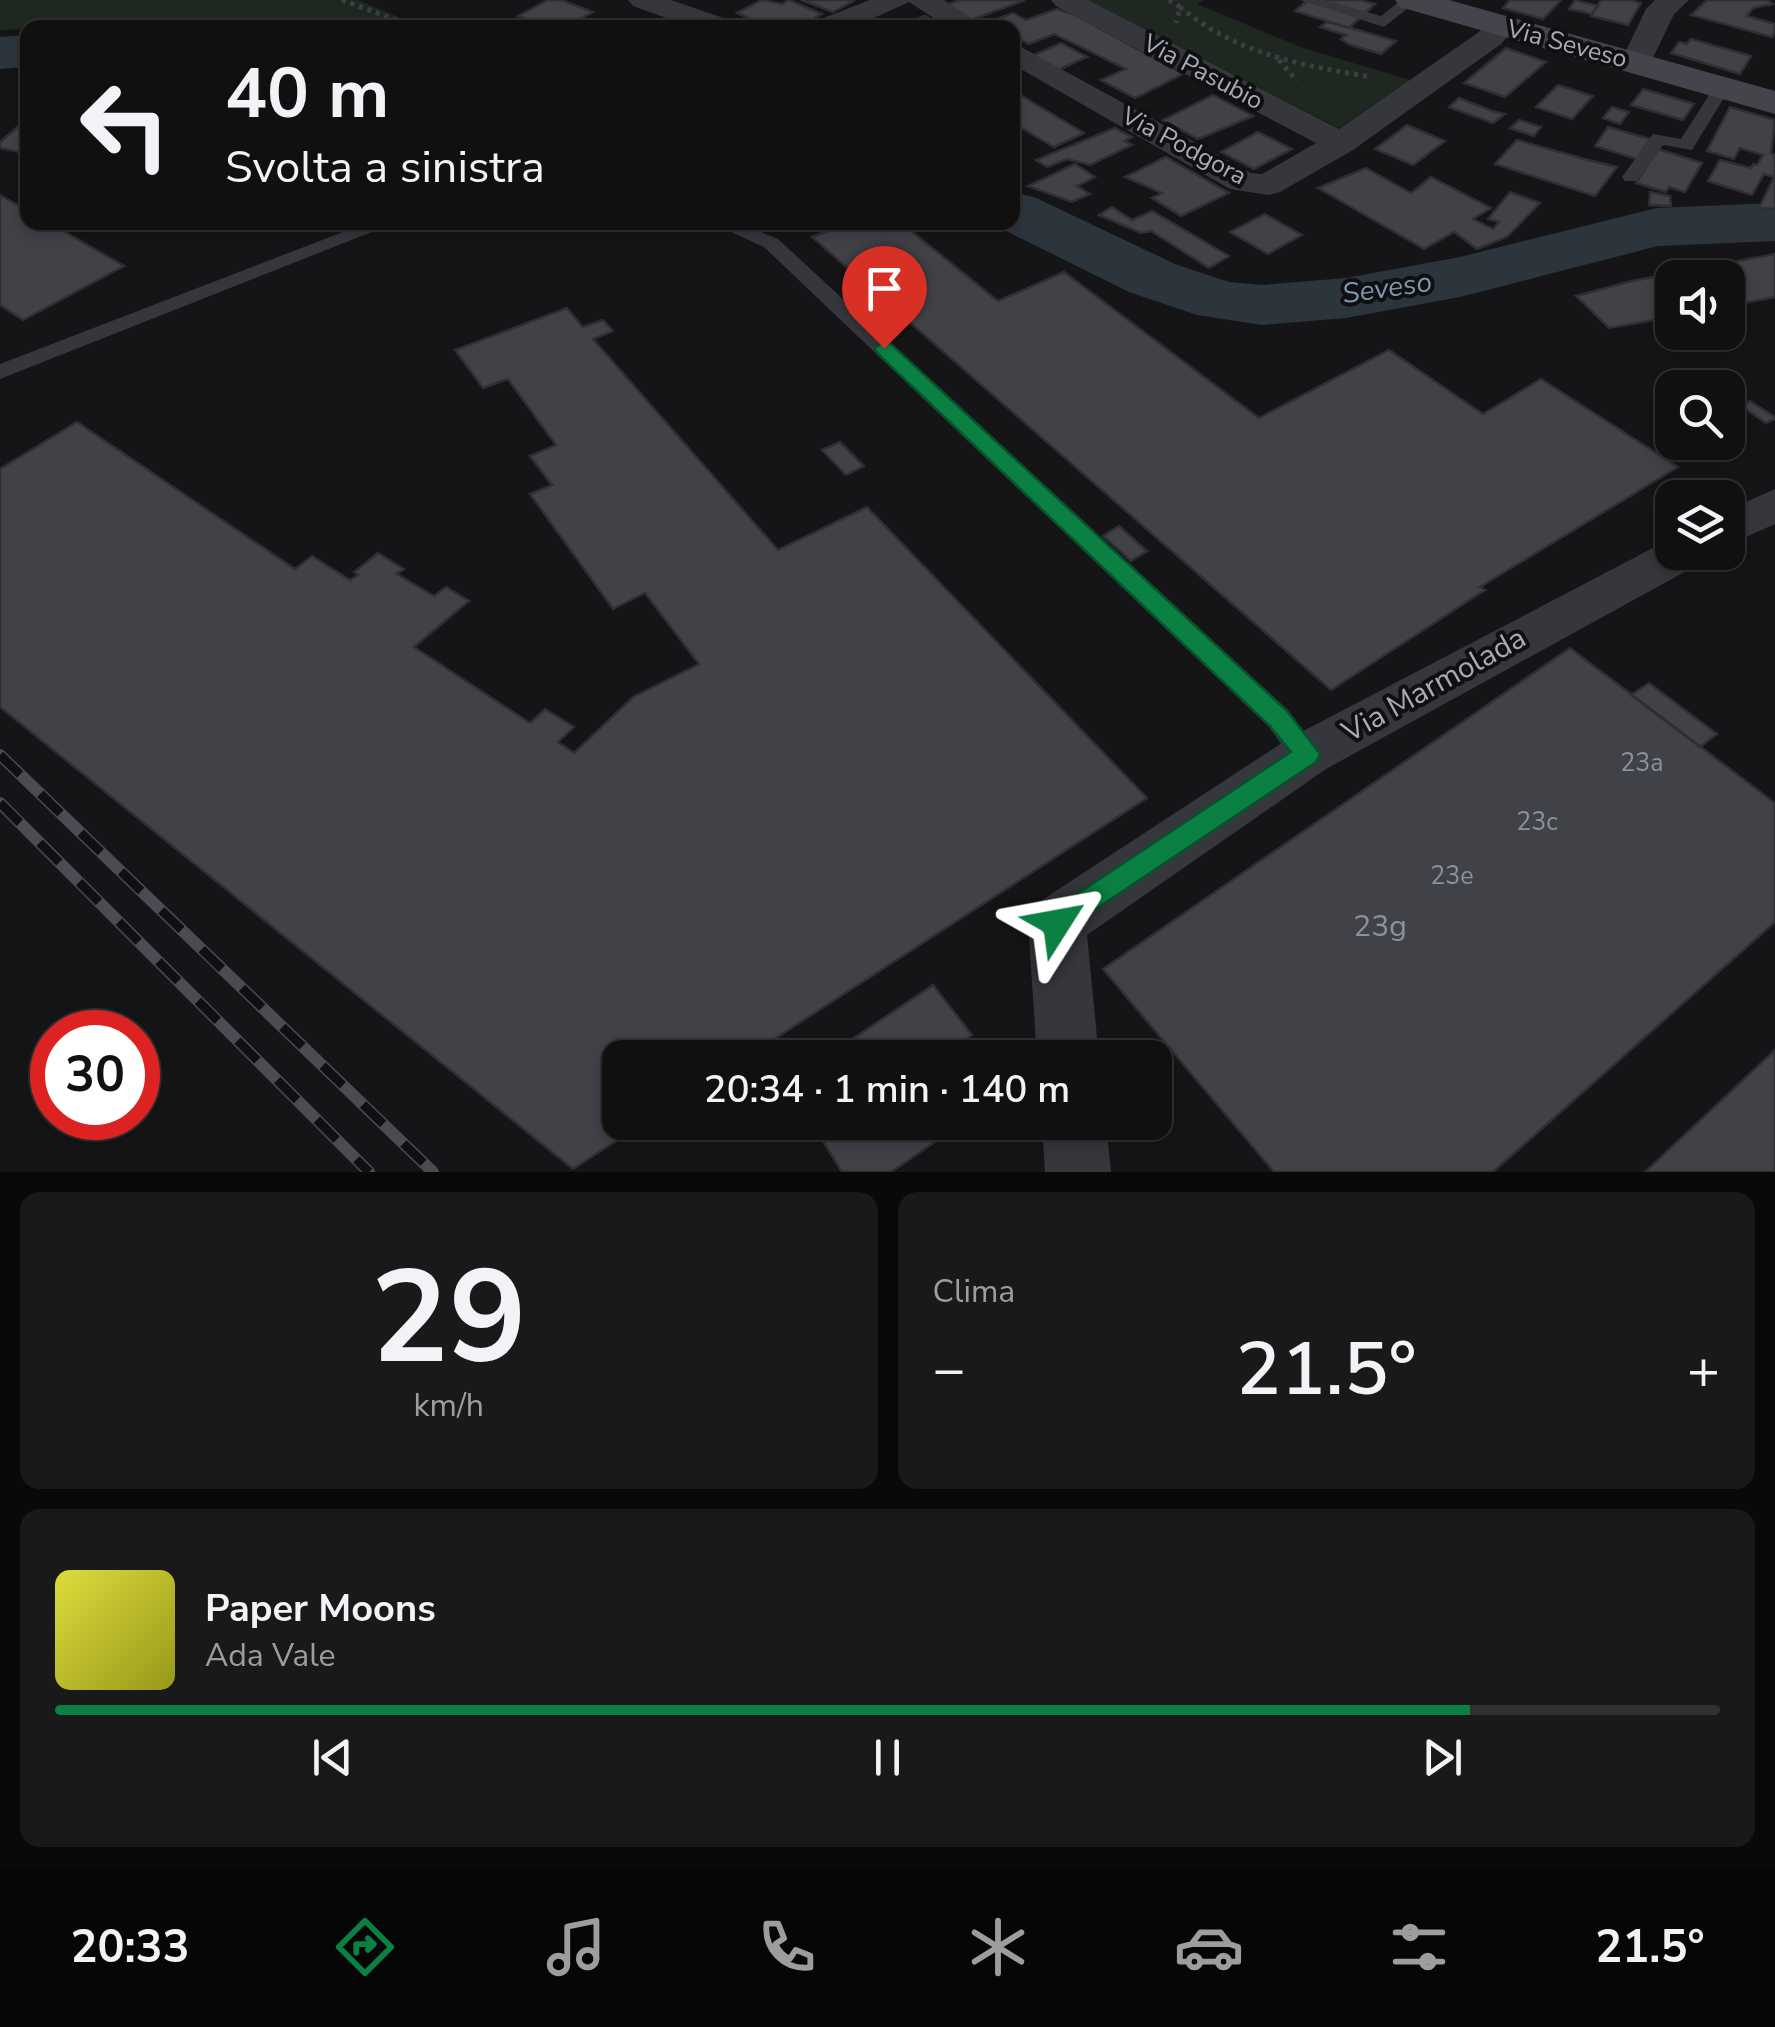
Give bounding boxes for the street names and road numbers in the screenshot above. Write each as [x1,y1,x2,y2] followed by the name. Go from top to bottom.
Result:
[1502,11,1631,76] street label: Via Seveso
[1136,26,1269,118] street label: Via Pasubio
[1115,98,1252,193] street label: Via Podgora
[1334,618,1533,753] street label: Via Marmolada

